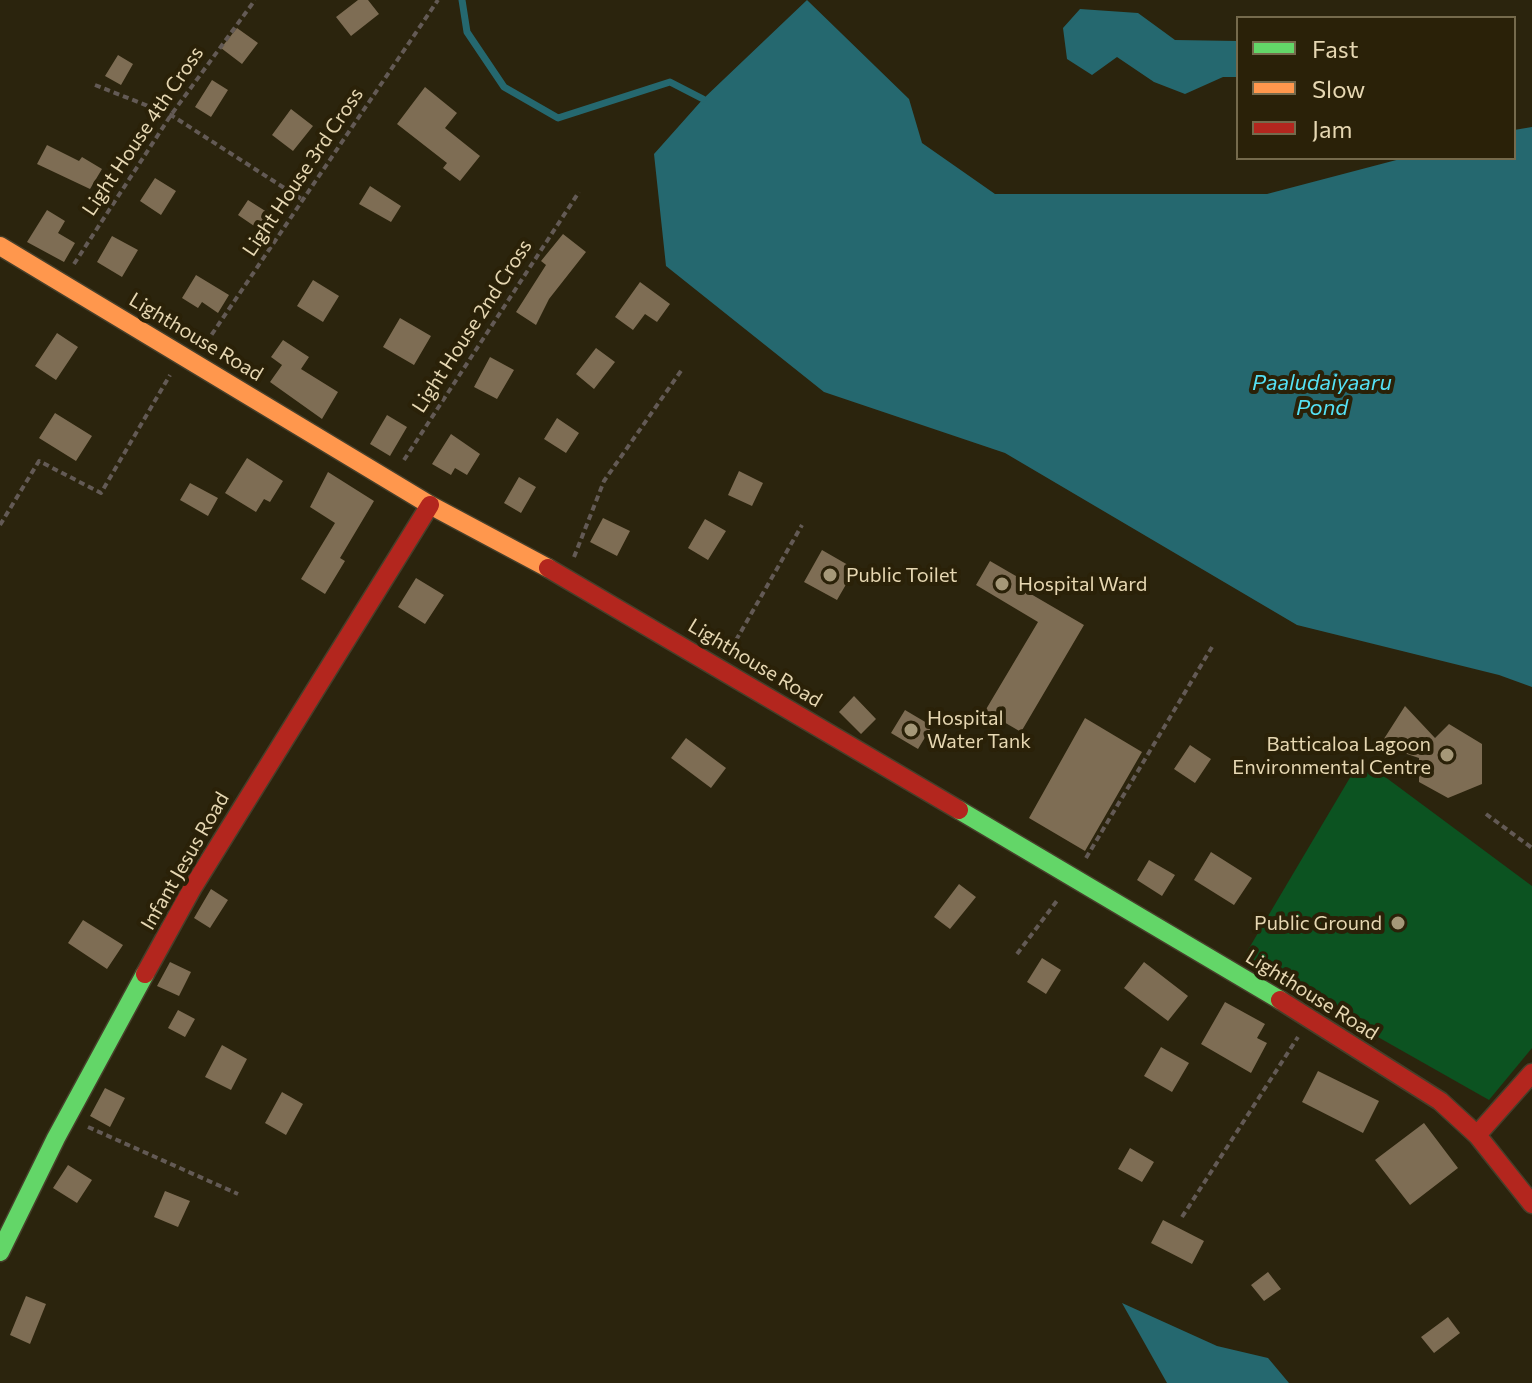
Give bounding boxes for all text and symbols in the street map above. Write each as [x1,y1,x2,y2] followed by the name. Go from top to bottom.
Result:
[1236,16,1516,160] legend
[1312,34,1359,63] text: Fast
[77,42,209,220] street label: Light House 4th Cross
[1312,74,1365,103] text: Slow
[238,83,368,261] street label: Light House 3rd Cross
[1312,114,1352,143] text: Jam
[407,235,537,417] street label: Light House 2nd Cross
[125,288,267,386] street label: Lighthouse Road
[1252,370,1392,422] water label: Paaludaiyaaru Pond
[846,563,958,587] place label: Public Toilet
[821,566,839,584] marker: Public Toilet
[1018,572,1147,596] place label: Hospital Ward
[993,575,1011,593] marker: Hospital Ward
[684,614,826,712] street label: Lighthouse Road
[927,706,1031,753] place label: Hospital Water Tank
[902,721,920,739] marker: Hospital Water Tank
[1232,732,1431,779] place label: Batticaloa Lagoon Environmental Centre
[1438,746,1456,764] marker: Batticaloa Lagoon Environmental Centre
[136,788,234,934] street label: Infant Jesus Road
[1254,911,1382,935] place label: Public Ground
[1389,914,1407,932] marker: Public Ground
[1241,945,1383,1045] street label: Lighthouse Road

